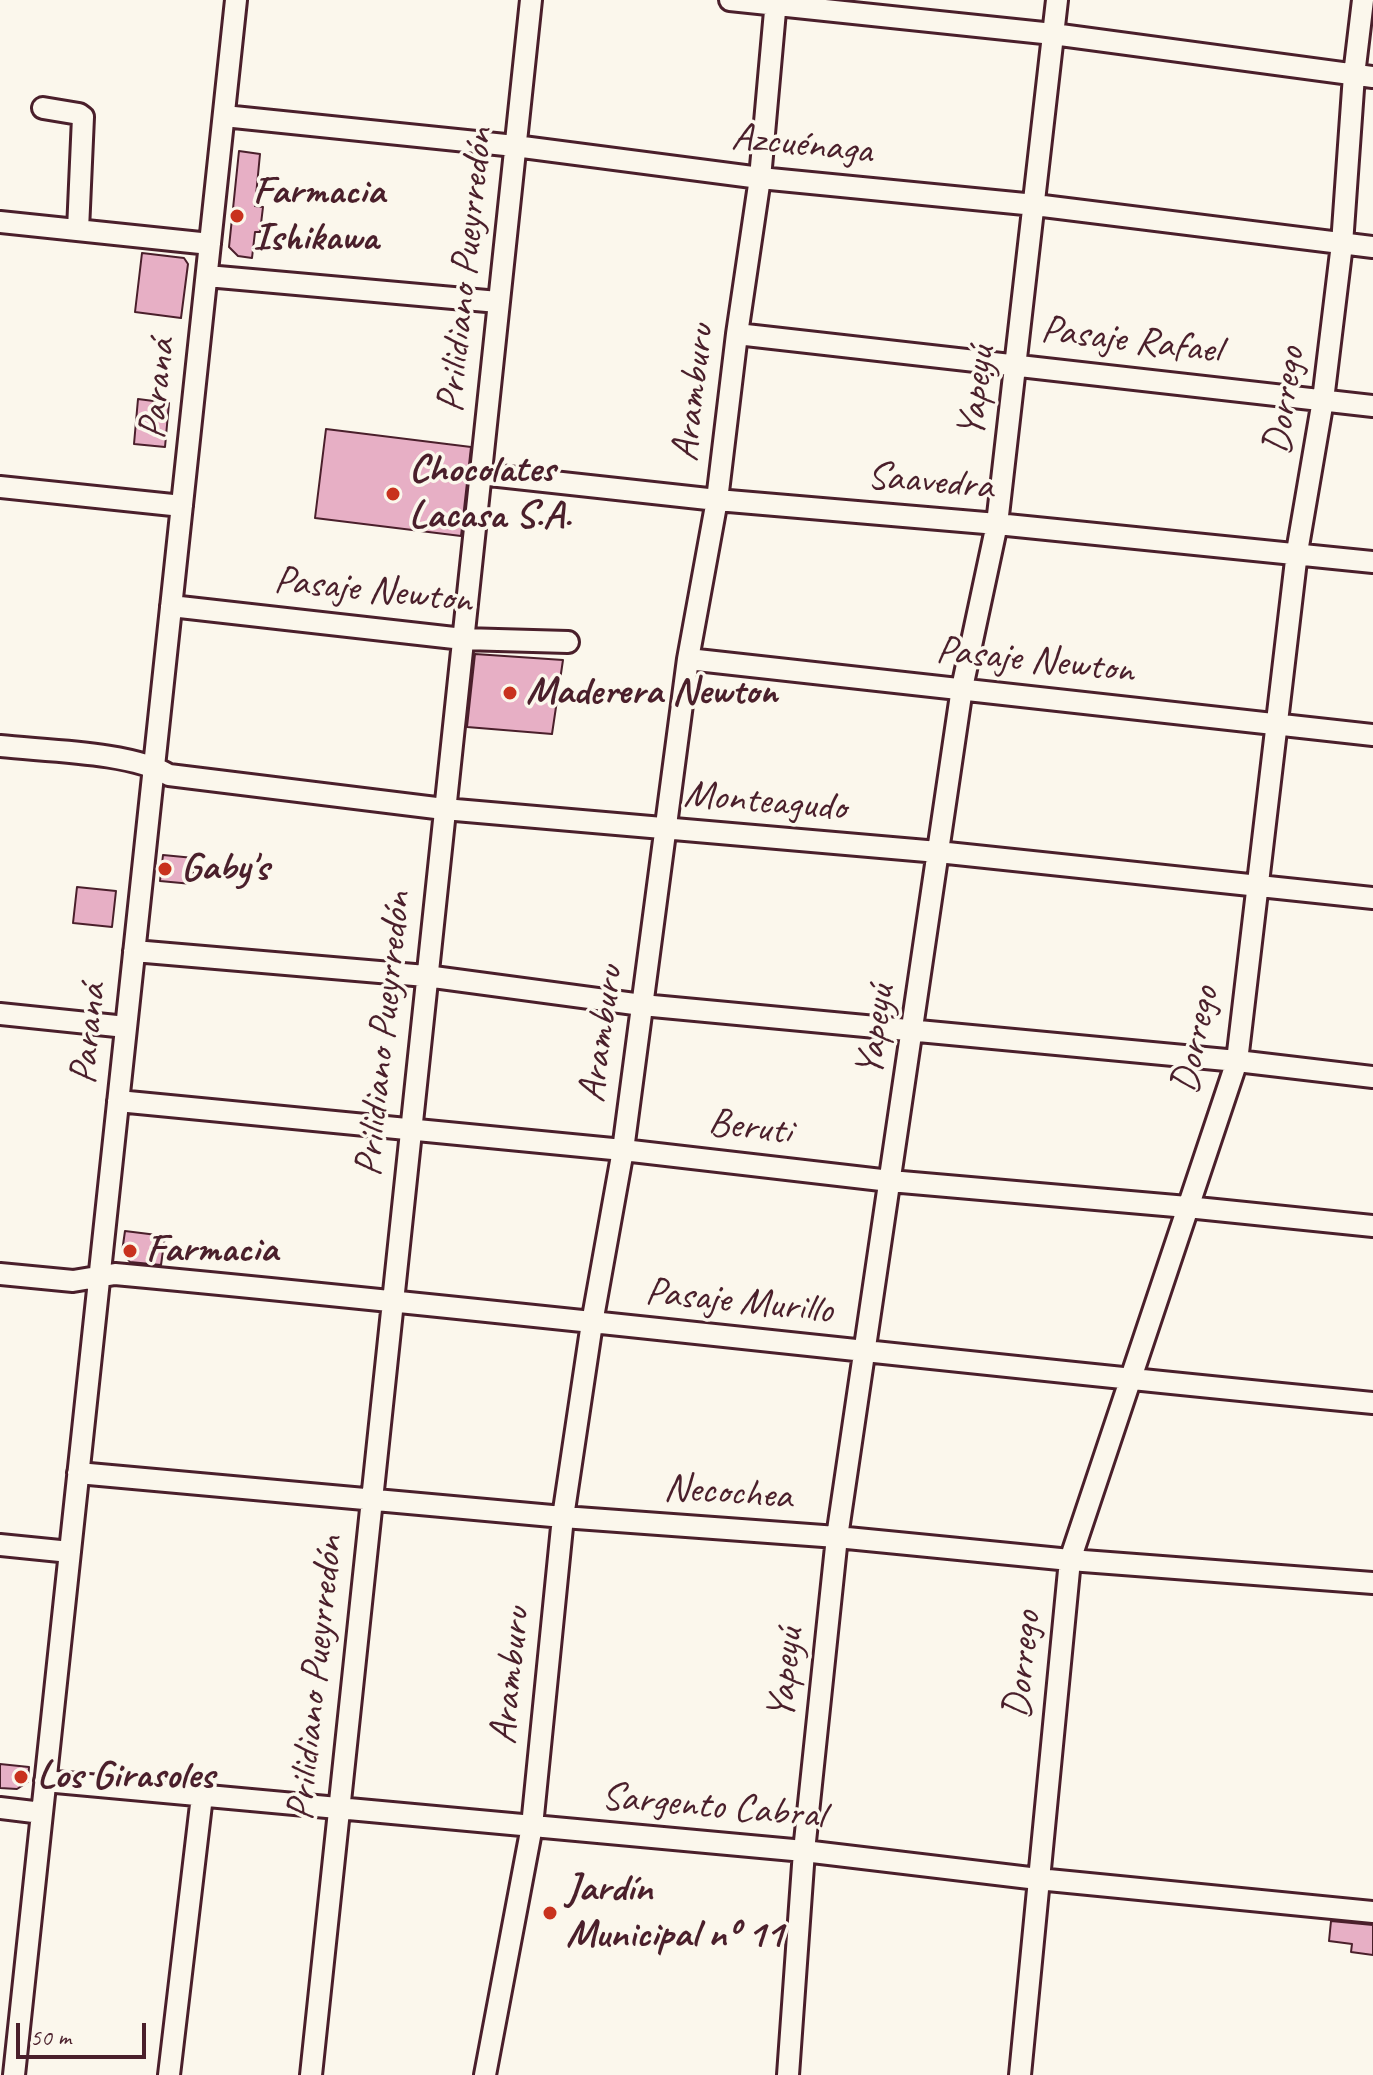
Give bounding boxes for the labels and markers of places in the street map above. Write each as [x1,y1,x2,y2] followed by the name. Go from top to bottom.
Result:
[253,169,385,263] place label: Farmacia Ishikawa
[228,207,246,225] marker: Farmacia Ishikawa
[409,447,571,541] place label: Chocolates Lacasa S.A.
[384,485,402,503] marker: Chocolates Lacasa S.A.
[526,669,777,717] place label: Maderera Newton
[501,684,519,702] marker: Maderera Newton
[181,845,269,893] place label: Gaby's
[156,860,174,878] marker: Gaby's
[146,1227,278,1275] place label: Farmacia
[121,1242,139,1260] marker: Farmacia
[37,1753,214,1801] place label: Los Girasoles
[12,1768,30,1786] marker: Los Girasoles
[566,1866,783,1960] place label: Jardín Municipal nº 11
[541,1904,559,1922] marker: Jardín Municipal nº 11

